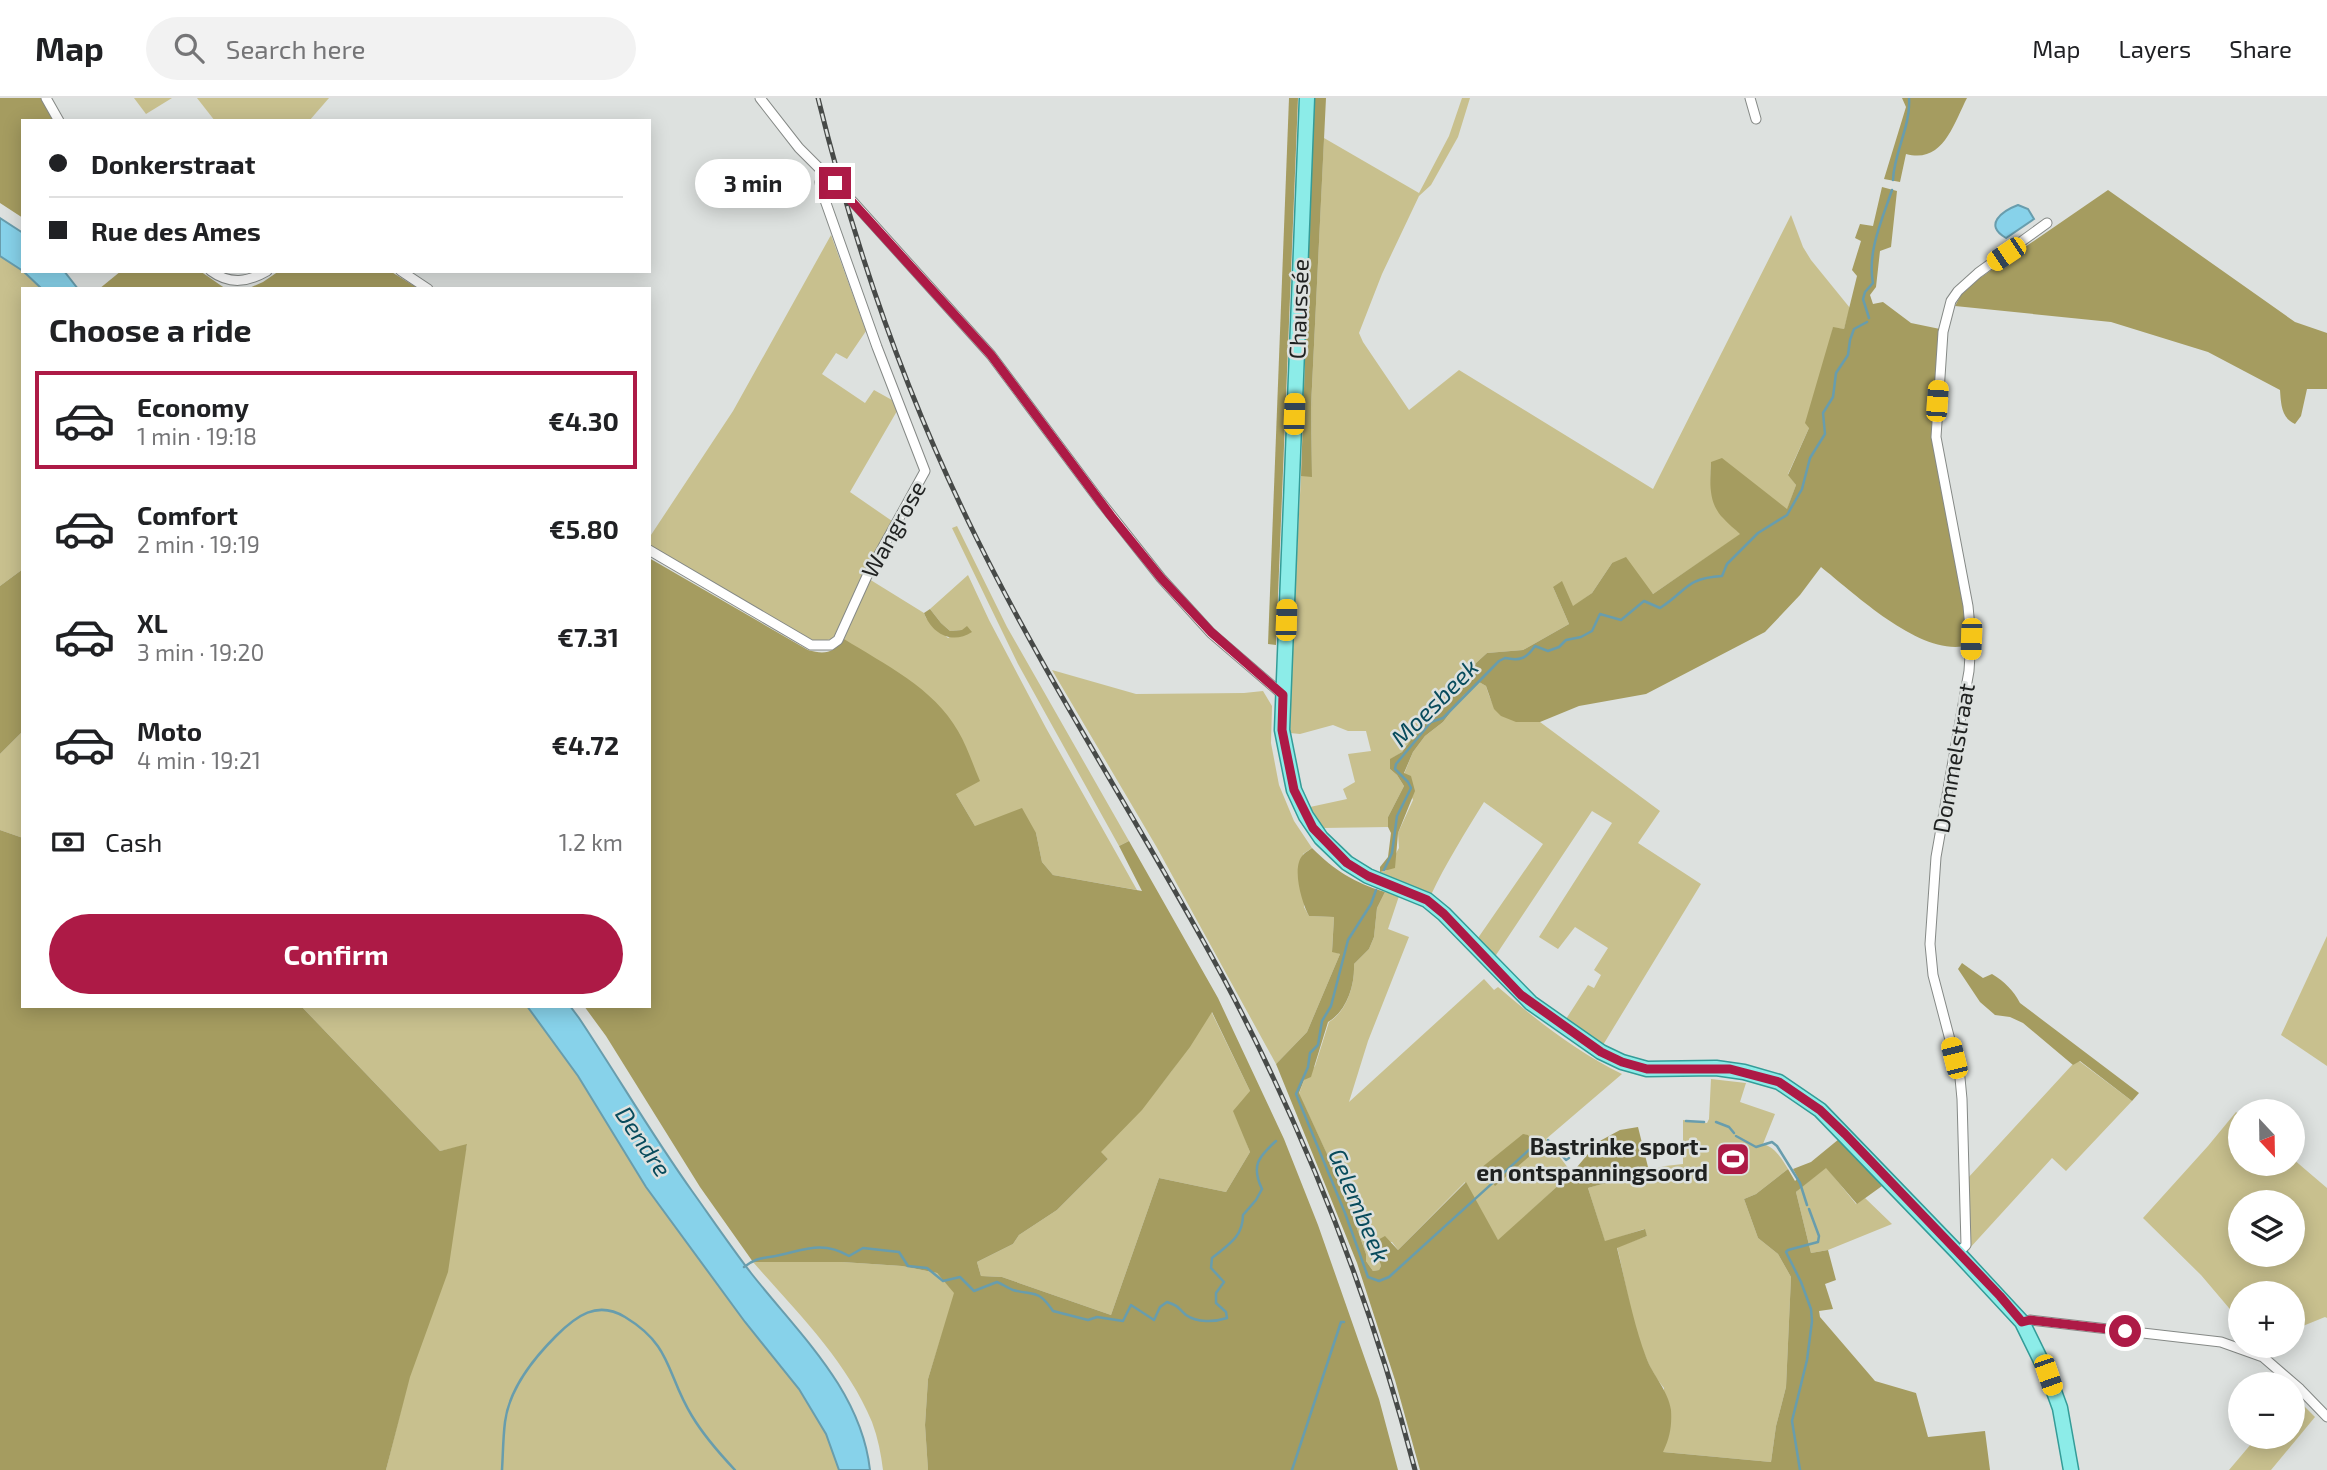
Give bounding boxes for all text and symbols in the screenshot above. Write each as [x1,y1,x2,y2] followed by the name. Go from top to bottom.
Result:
[146,17,636,80] search box
[35,28,104,68] text: Map
[170,29,208,67] icon: search
[226,33,365,64] text: Search here
[2032,34,2080,63] text: Map
[2118,34,2191,63] text: Layers
[2229,34,2292,63] text: Share
[91,148,255,179] text: Donkerstraat
[695,158,810,208] callout: 3 min
[819,167,851,199] route end
[724,169,782,197] text: 3 min
[91,215,261,246] text: Rue des Ames
[1983,234,2030,274] car
[1282,258,1314,360] street label: Chaussée
[49,310,252,348] text: Choose a ride
[1926,379,1949,423] car
[53,389,116,452] icon: car
[137,391,249,422] text: Economy
[1283,393,1306,435] car
[548,405,619,436] text: €4.30
[137,422,257,450] text: 1 min · 19:18
[855,476,931,582] street label: Wangrose
[53,497,116,560] icon: car
[137,499,238,530] text: Comfort
[549,513,619,544] text: €5.80
[137,530,260,558] text: 2 min · 19:19
[1275,599,1298,641] car
[53,605,116,668] icon: car
[137,607,168,638] text: XL
[1960,618,1983,660] car
[557,621,619,652] text: €7.31
[137,638,264,666] text: 3 min · 19:20
[1384,652,1484,752] water label: Moesbeek
[1926,681,1980,835] street label: Dommelstraat
[53,713,116,776] icon: car
[137,715,202,746] text: Moto
[551,729,619,760] text: €4.72
[137,746,261,774] text: 4 min · 19:21
[49,823,87,861] icon: cash
[105,826,162,857] text: Cash
[559,828,623,856] text: 1.2 km
[49,914,623,994] button: Confirm
[1939,1035,1970,1081] car
[2228,1099,2305,1176] north arrow
[2228,1099,2305,1449] map controls
[610,1100,678,1182] water label: Dendre
[1476,1132,1708,1186] place label: Bastrinke sport- en ontspanningsoord
[1714,1140,1752,1178] sports icon: Bastrinke sport- en ontspanningsoord
[1323,1144,1397,1266] water label: Gelembeek
[2228,1190,2305,1267] button: layers
[2228,1281,2305,1358] button: +
[2109,1315,2141,1347] route start
[2032,1352,2065,1398] car
[2228,1372,2305,1449] button: −

